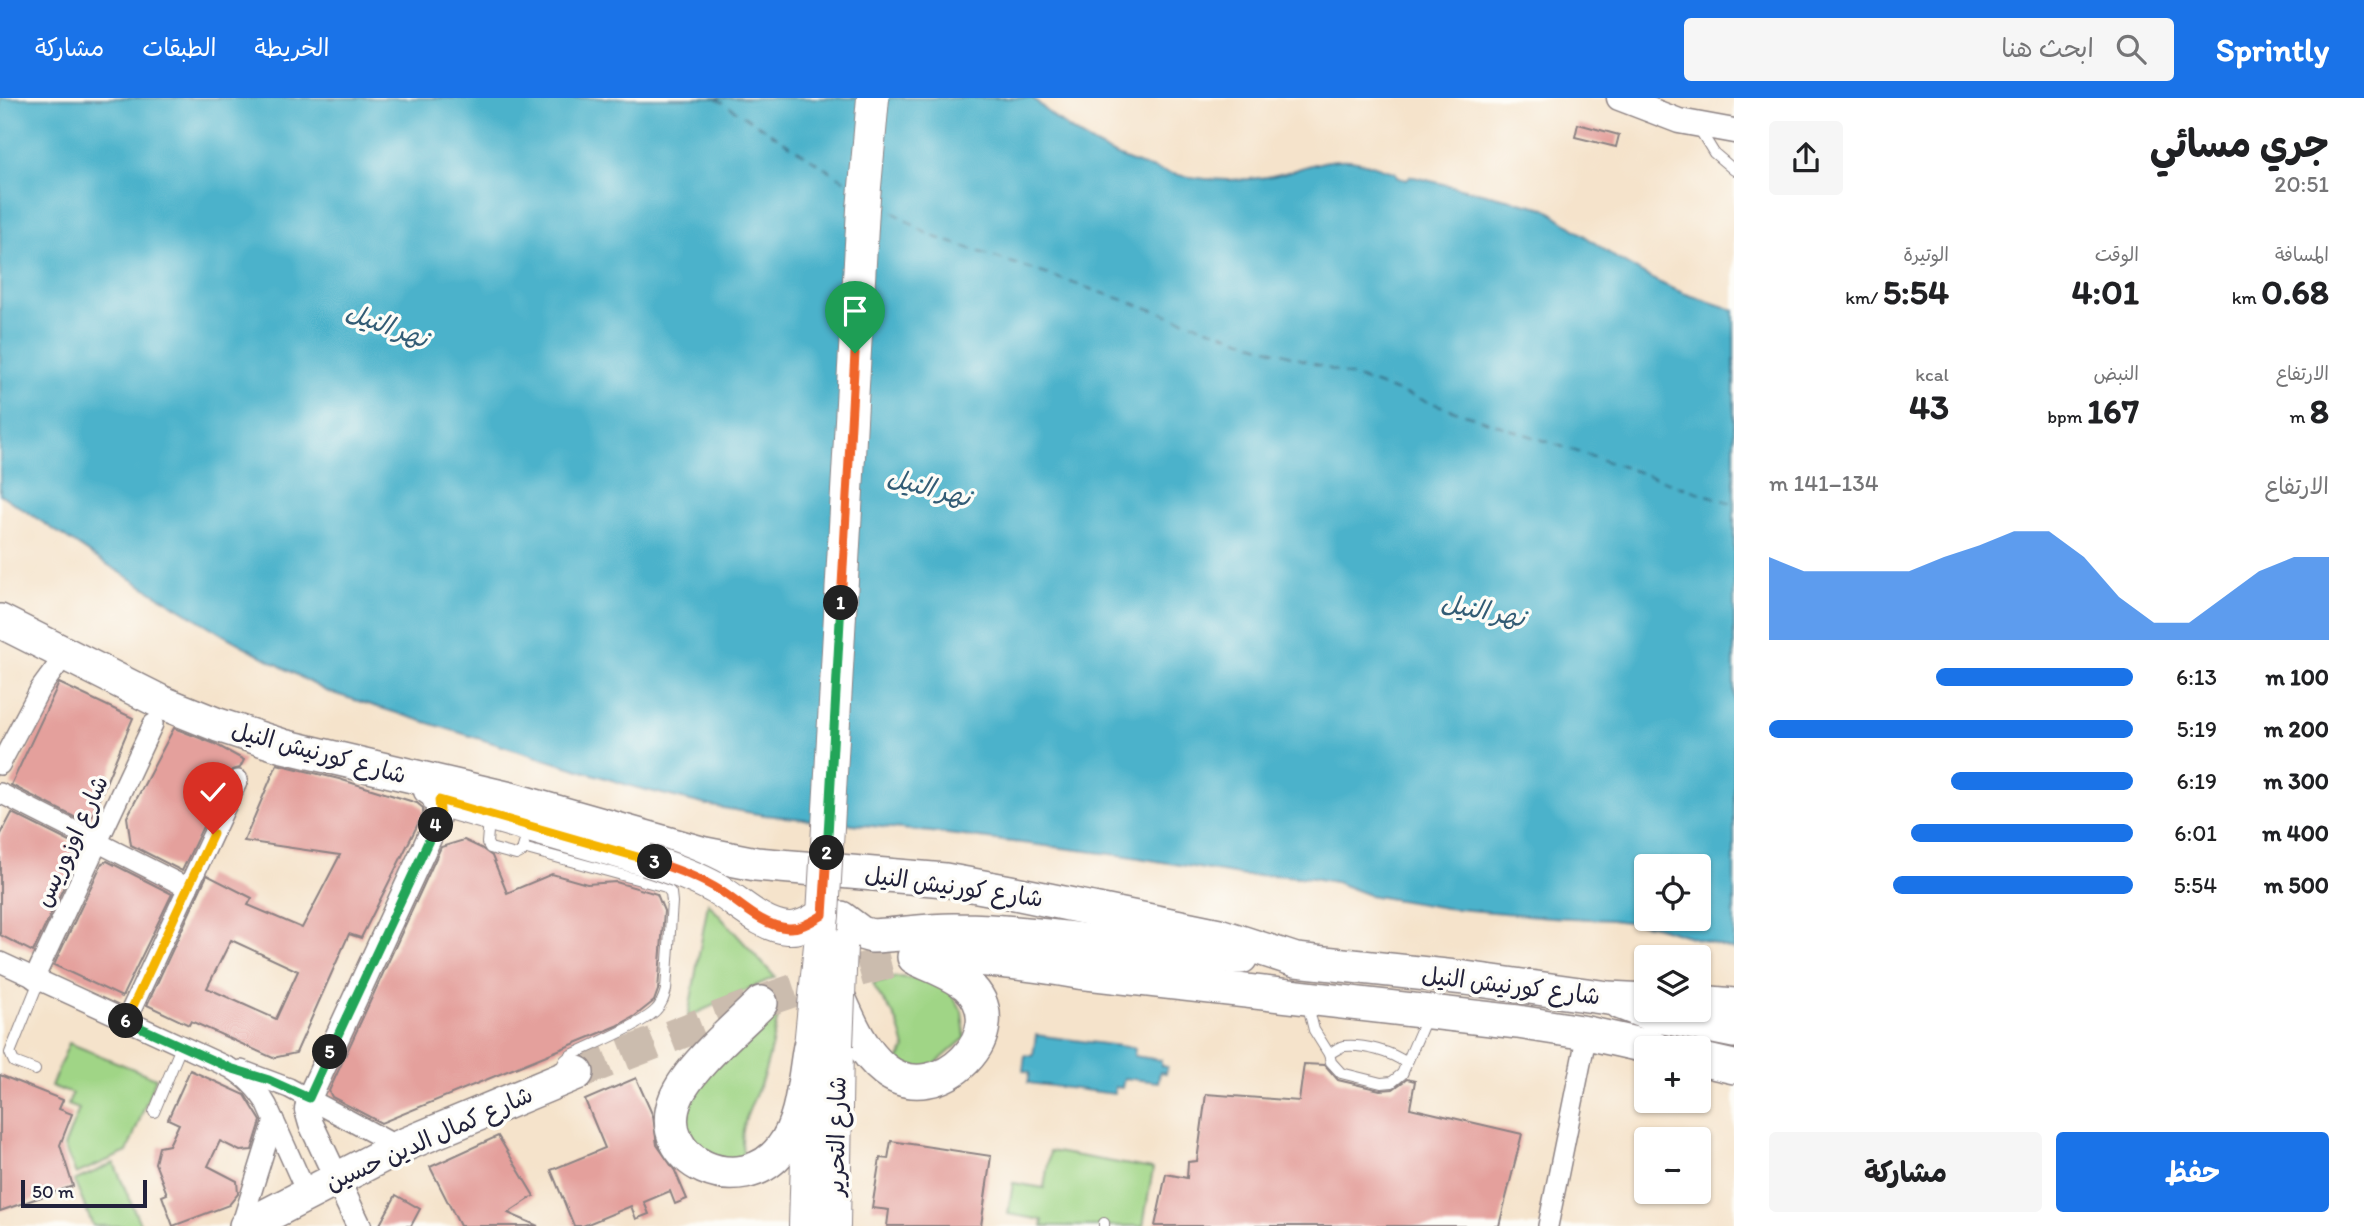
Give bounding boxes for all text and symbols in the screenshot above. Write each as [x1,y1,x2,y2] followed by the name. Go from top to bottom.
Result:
[1684,18,2174,81] search box
[2112,30,2150,68] icon: search
[2216,30,2329,69] text: Sprintly
[2001,32,2094,64] text: ابحث هنا
[35,33,104,62] text: مشاركة
[142,33,217,62] text: الطبقات
[255,33,329,62] text: الخريطة
[1769,121,1843,195] button: share
[2150,121,2329,167] text: جري مسائي
[2274,170,2329,198] text: 20:51
[1903,243,1949,266] text: الوتيرة
[2095,243,2139,266] text: الوقت
[2275,243,2329,266] text: المسافة
[1883,271,1949,313] text: 5:54
[2072,271,2139,313] text: 4:01
[2261,271,2329,313] text: 0.68
[825,281,885,353] pin
[1845,286,1883,309] text: /km
[2232,286,2261,309] text: km
[836,292,874,330] icon: arrive
[341,295,435,356] water label: نهر النيل
[2094,362,2139,385] text: النبض
[2276,362,2329,385] text: الارتفاع
[1915,363,1949,386] text: kcal
[1909,386,1949,428] text: 43
[2087,390,2139,432] text: 167
[2310,390,2329,432] text: 8
[2047,405,2087,428] text: bpm
[2290,405,2310,428] text: m
[884,460,977,514] water label: نهر النيل
[1769,469,1879,497] text: 134–141 m
[2265,472,2329,500] text: الارتفاع
[824,586,858,620] pin: 1
[1438,586,1531,634] water label: نهر النيل
[836,591,845,614] text: 1
[2176,663,2217,691] text: 6:13
[2265,663,2329,691] text: 100 m
[228,715,410,792] street label: شارع كورنيش النيل
[2177,715,2217,743] text: 5:19
[2264,715,2329,743] text: 200 m
[183,762,243,834] pin
[2176,767,2217,795] text: 6:19
[2264,767,2329,795] text: 300 m
[28,771,117,913] street label: شارع اوزوريس
[194,773,232,811] icon: check
[418,808,453,842] pin: 4
[430,813,441,836] text: 4
[2174,819,2217,847] text: 6:01
[2262,819,2329,847] text: 400 m
[810,836,844,870] pin: 2
[822,841,832,864] text: 2
[638,844,672,880] pin: 3
[649,850,660,873] text: 3
[1634,854,1711,1204] map controls
[1634,854,1711,931] button: locate
[862,859,1045,916] street label: شارع كورنيش النيل
[2173,871,2217,899] text: 5:54
[2264,871,2329,899] text: 500 m
[1634,945,1711,1022] button: layers
[1420,960,1602,1013] street label: شارع كورنيش النيل
[108,1004,144,1038] pin: 6
[120,1009,131,1032] text: 6
[312,1034,348,1070] pin: 5
[1634,1036,1711,1113] button: +
[325,1040,334,1063] text: 5
[820,1076,855,1198] street label: شارع التحرير
[321,1079,538,1199] street label: شارع كمال الدين حسين
[1634,1127,1711,1204] button: −
[1769,1132,2042,1212] button: مشاركة
[2056,1132,2329,1212] button: حفظ
[21,1177,147,1209] scale bar
[32,1180,74,1203] text: 50 m

